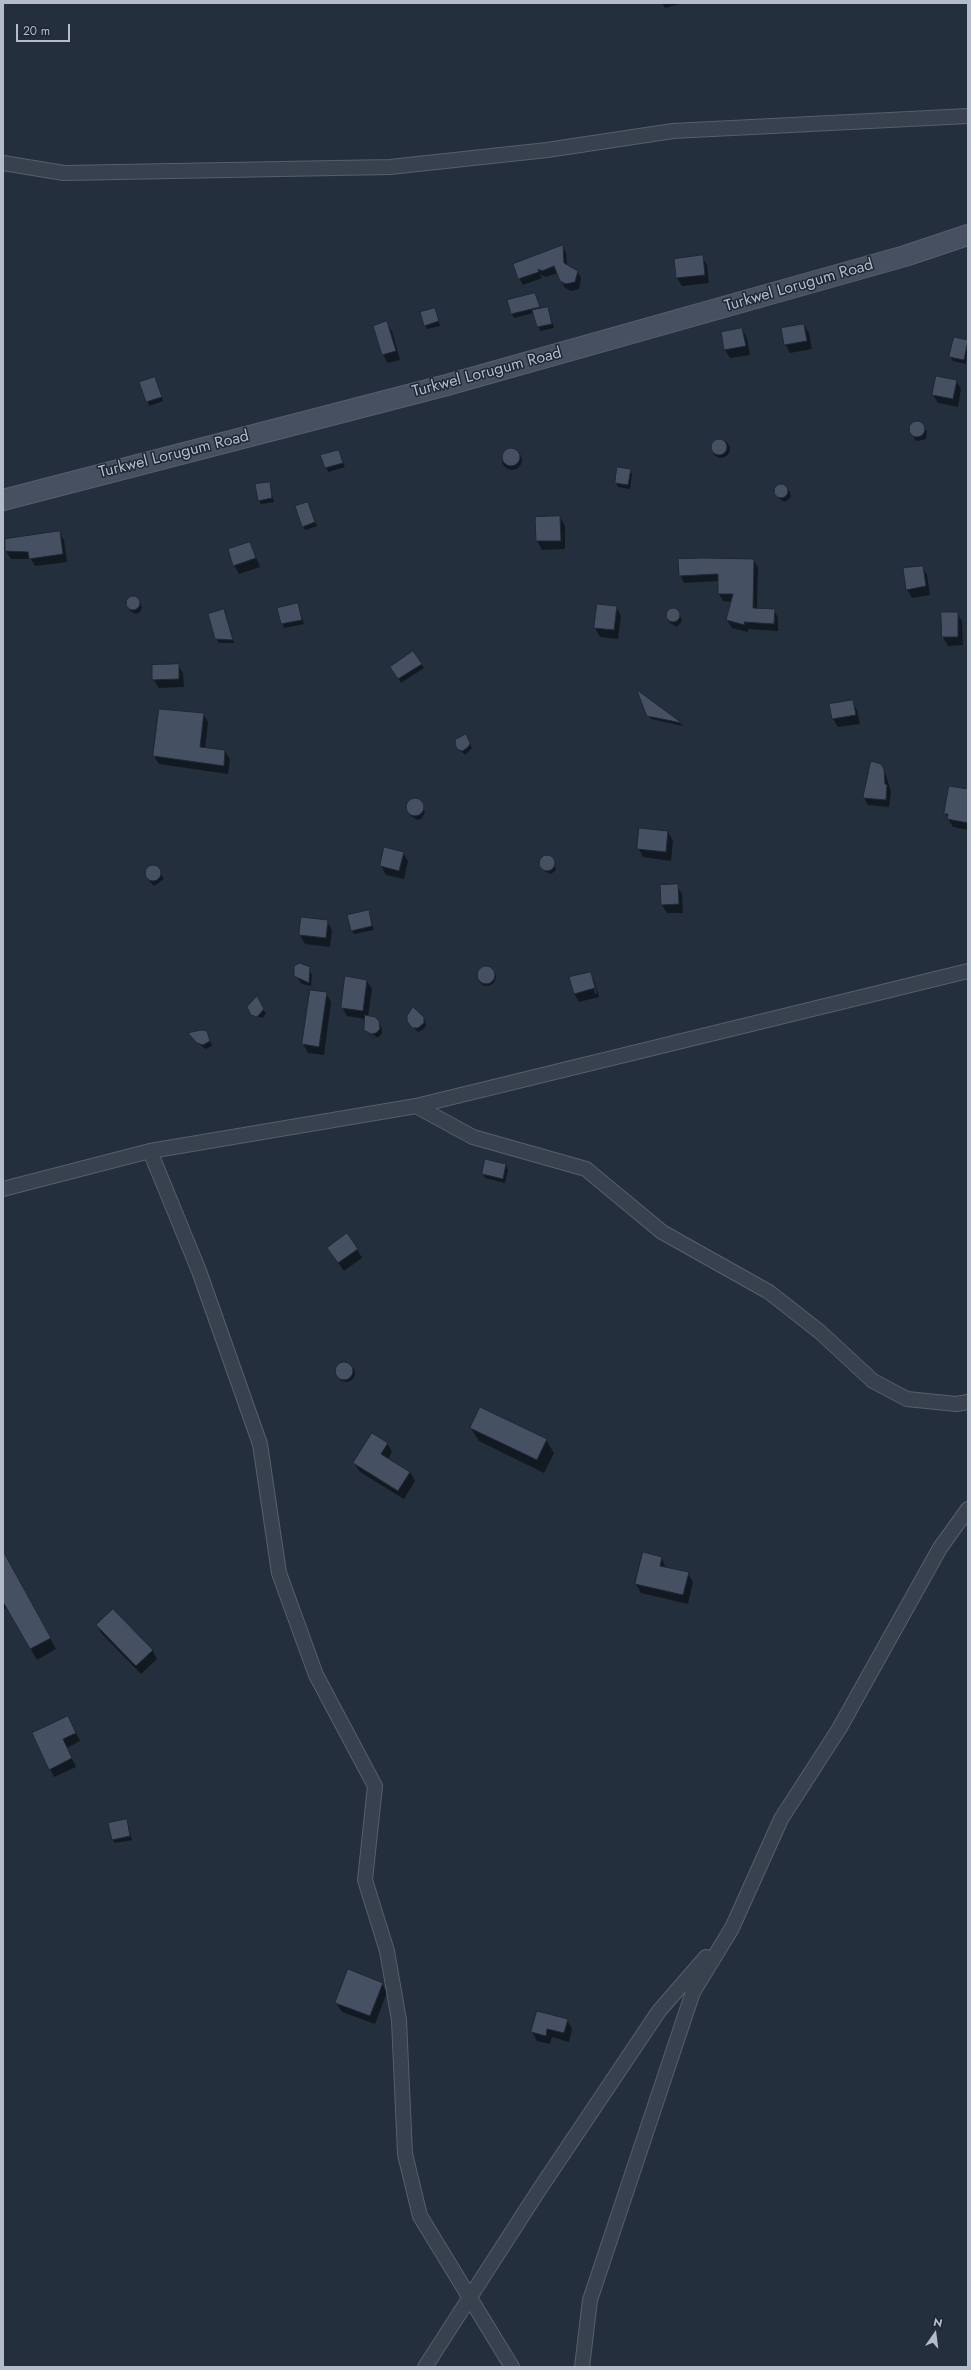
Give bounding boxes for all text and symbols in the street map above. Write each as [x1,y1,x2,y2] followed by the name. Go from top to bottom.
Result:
[18,16,72,42] scale bar
[23,22,50,40] text: 20 m
[722,256,876,316] street label: Turkwel Lorugum Road
[410,344,564,402] street label: Turkwel Lorugum Road
[97,427,251,483] street label: Turkwel Lorugum Road
[915,2314,955,2354] north arrow
[932,2314,944,2331] text: N

